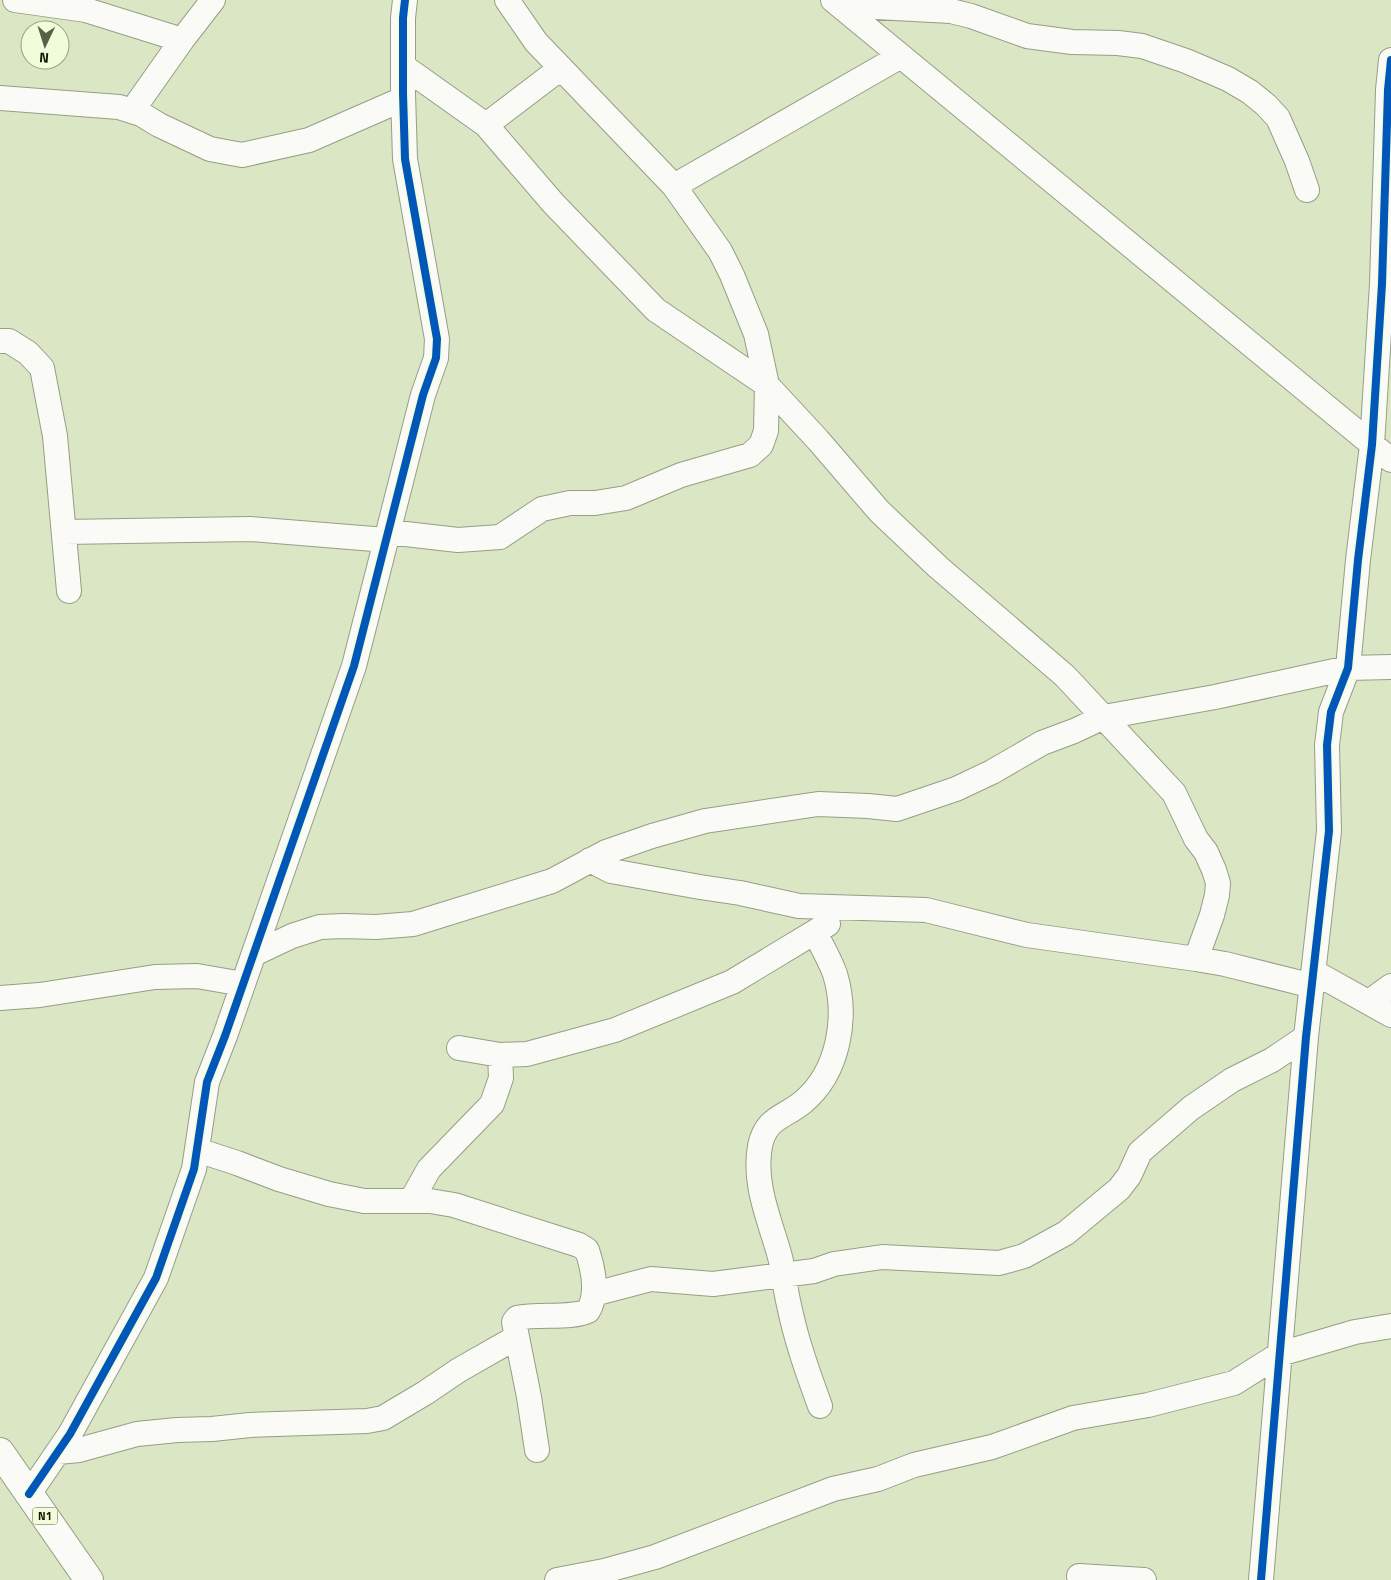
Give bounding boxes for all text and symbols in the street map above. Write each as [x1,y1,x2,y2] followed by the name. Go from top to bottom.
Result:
[20,20,70,70] north arrow
[38,48,50,69] text: N
[32,1508,58,1524] road number: N1

